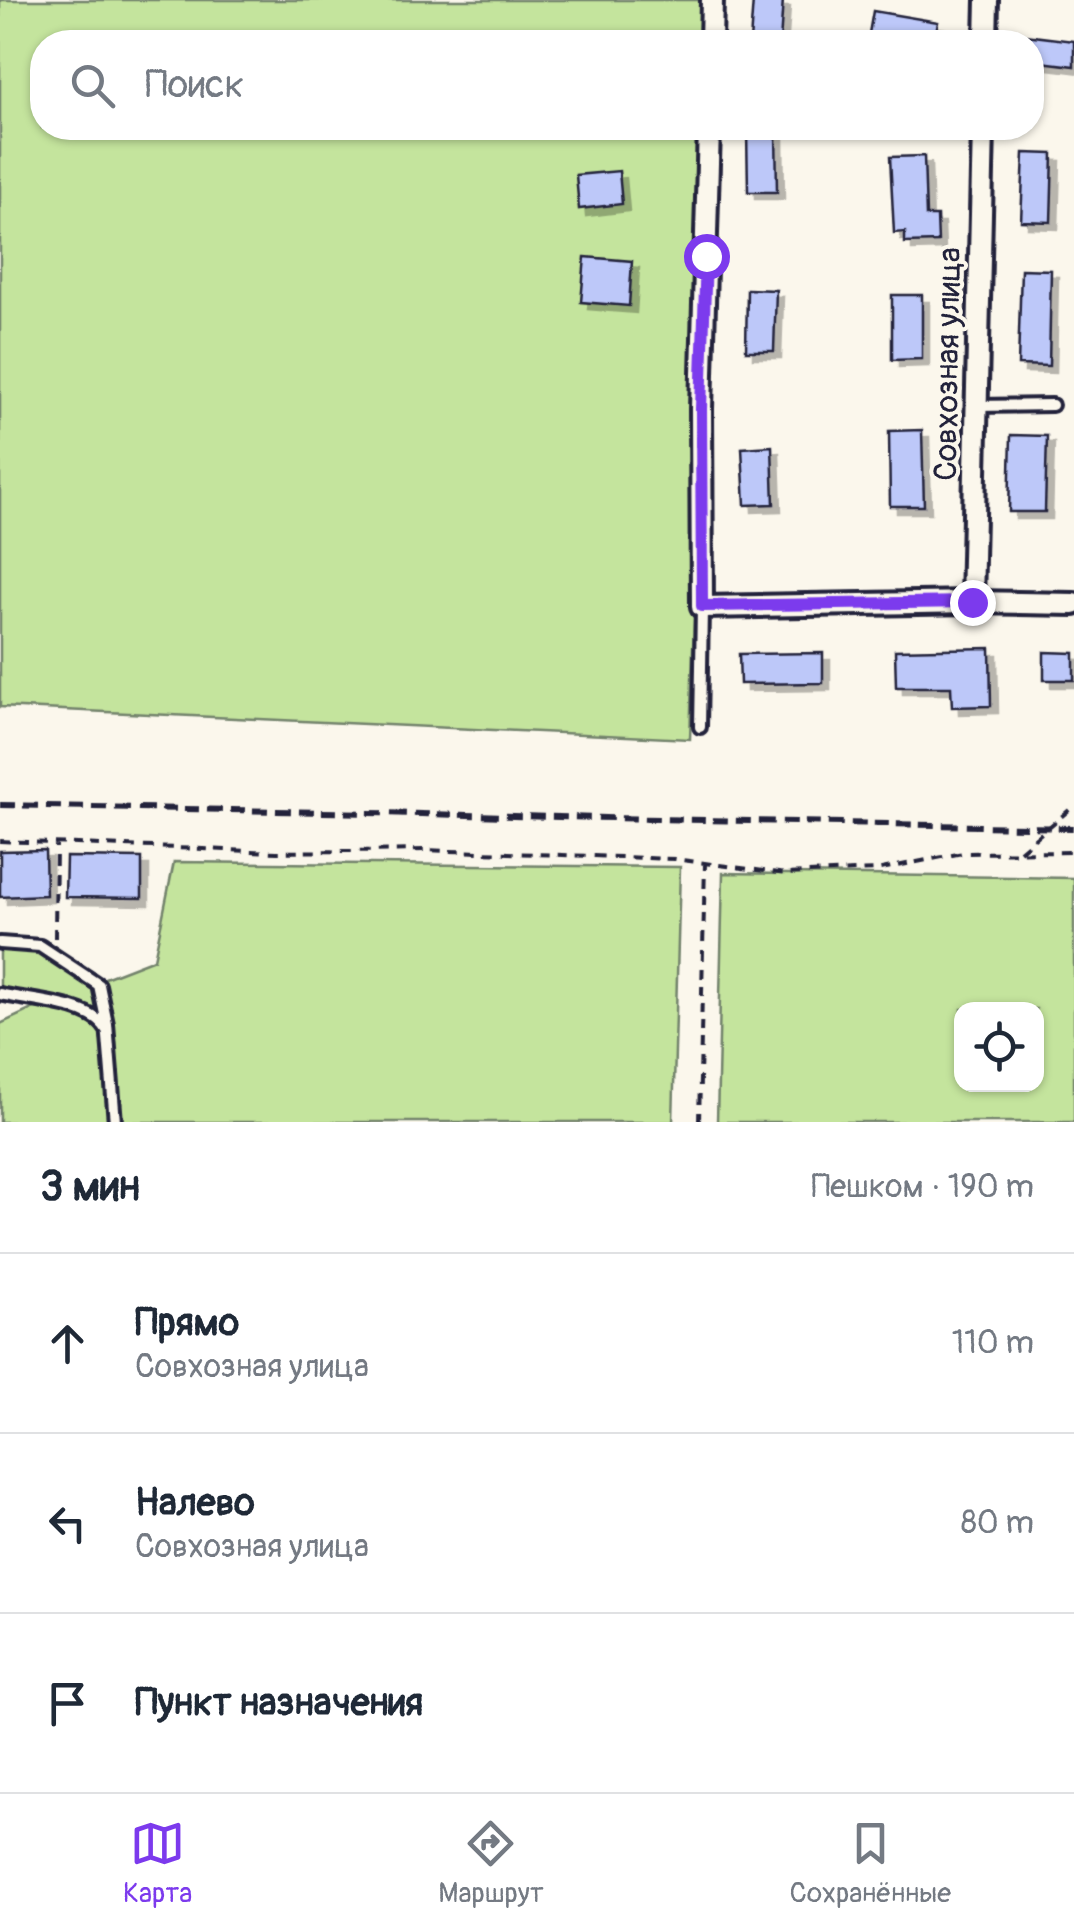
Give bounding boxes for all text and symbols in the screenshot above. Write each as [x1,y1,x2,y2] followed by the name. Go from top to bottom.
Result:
[30,30,1044,140] search box
[65,58,120,113] icon: search
[145,61,244,109] text: Поиск
[684,234,730,280] route start
[926,247,970,481] street label: Совхозная улица
[950,580,996,626] route end
[954,1002,1044,1092] map controls
[954,1002,1044,1092] button: locate
[40,1161,140,1213] text: 3 мин
[811,1167,1034,1207] text: Пешком · 190 m
[135,1299,239,1347] text: Прямо
[40,1316,95,1371] icon: ahead
[952,1323,1034,1363] text: 110 m
[135,1347,369,1387] text: Совхозная улица
[135,1479,255,1527] text: Налево
[40,1496,95,1551] icon: left
[961,1503,1034,1543] text: 80 m
[135,1527,369,1567] text: Совхозная улица
[40,1676,95,1731] icon: arrive
[135,1679,423,1727] text: Пункт назначения
[123,1816,192,1911] tab: Карта
[438,1816,544,1911] tab: Маршрут
[790,1816,951,1911] tab: Сохранённые

